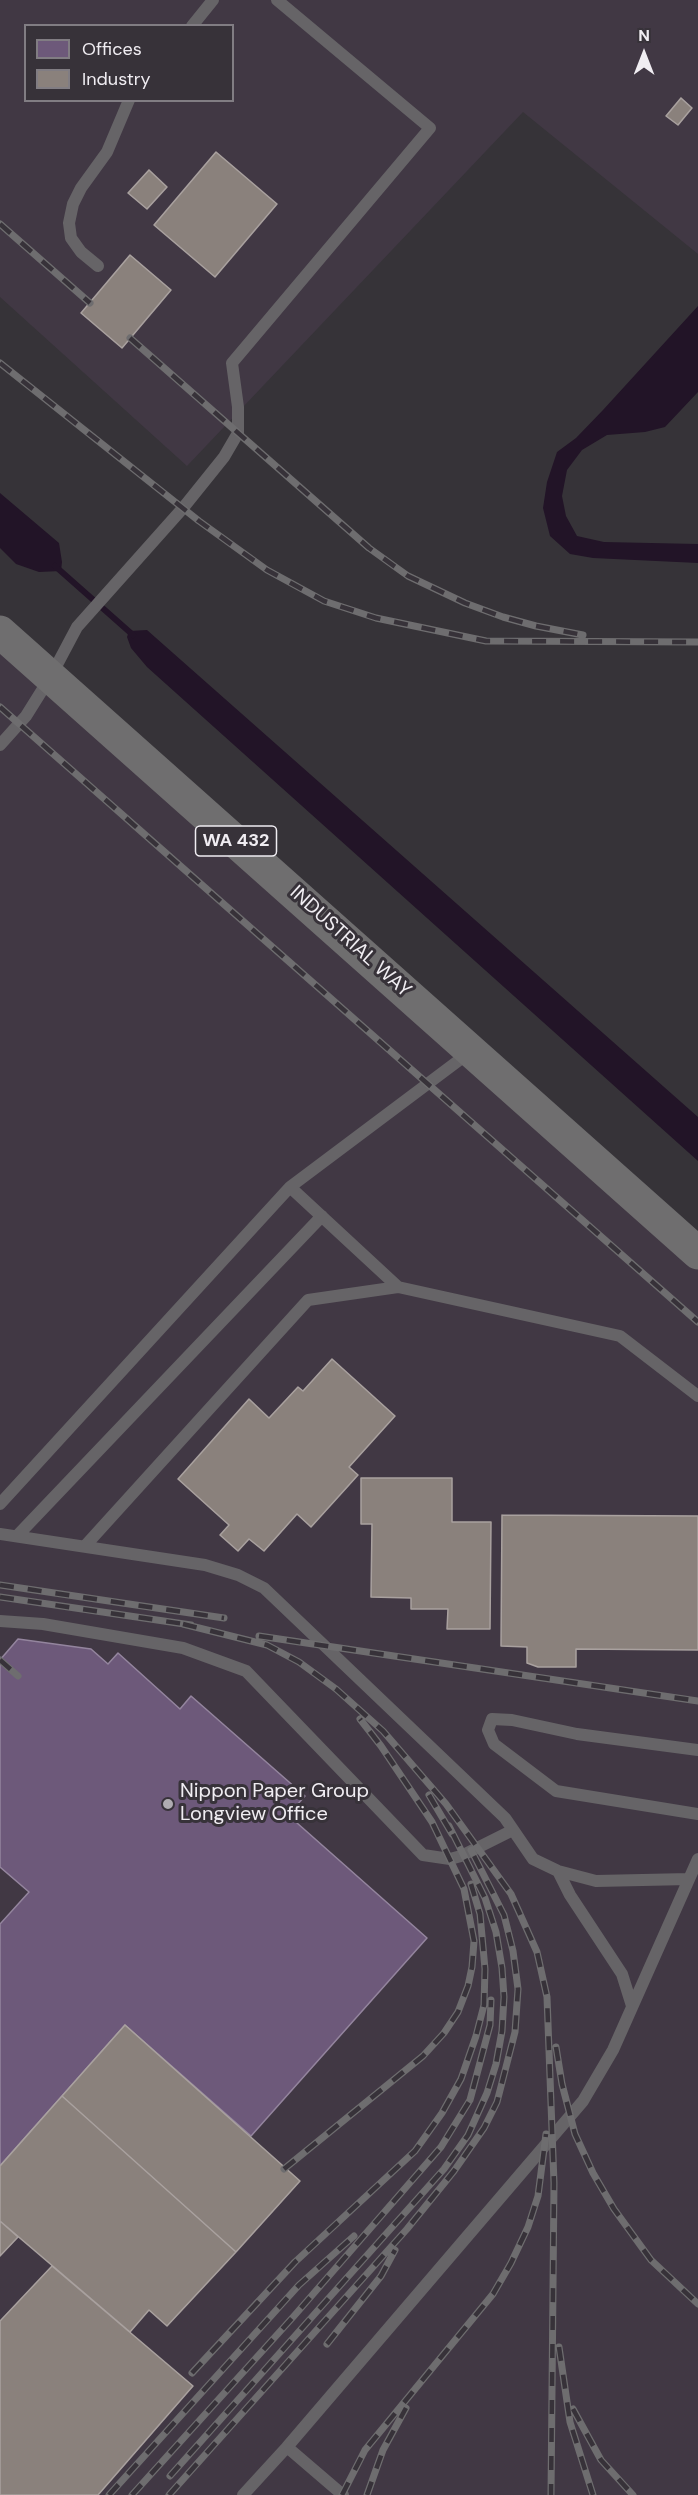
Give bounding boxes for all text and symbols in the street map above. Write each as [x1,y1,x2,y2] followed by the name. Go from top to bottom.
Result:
[24,24,234,102] legend
[614,24,674,84] north arrow
[638,25,650,46] text: N
[82,37,142,61] text: Offices
[82,67,151,91] text: Industry
[196,826,276,856] road number: WA 432
[284,881,416,1003] street label: INDUSTRIAL WAY
[180,1780,369,1827] place label: Nippon Paper Group Longview Office
[161,1797,175,1811] marker: Nippon Paper Group Longview Office

